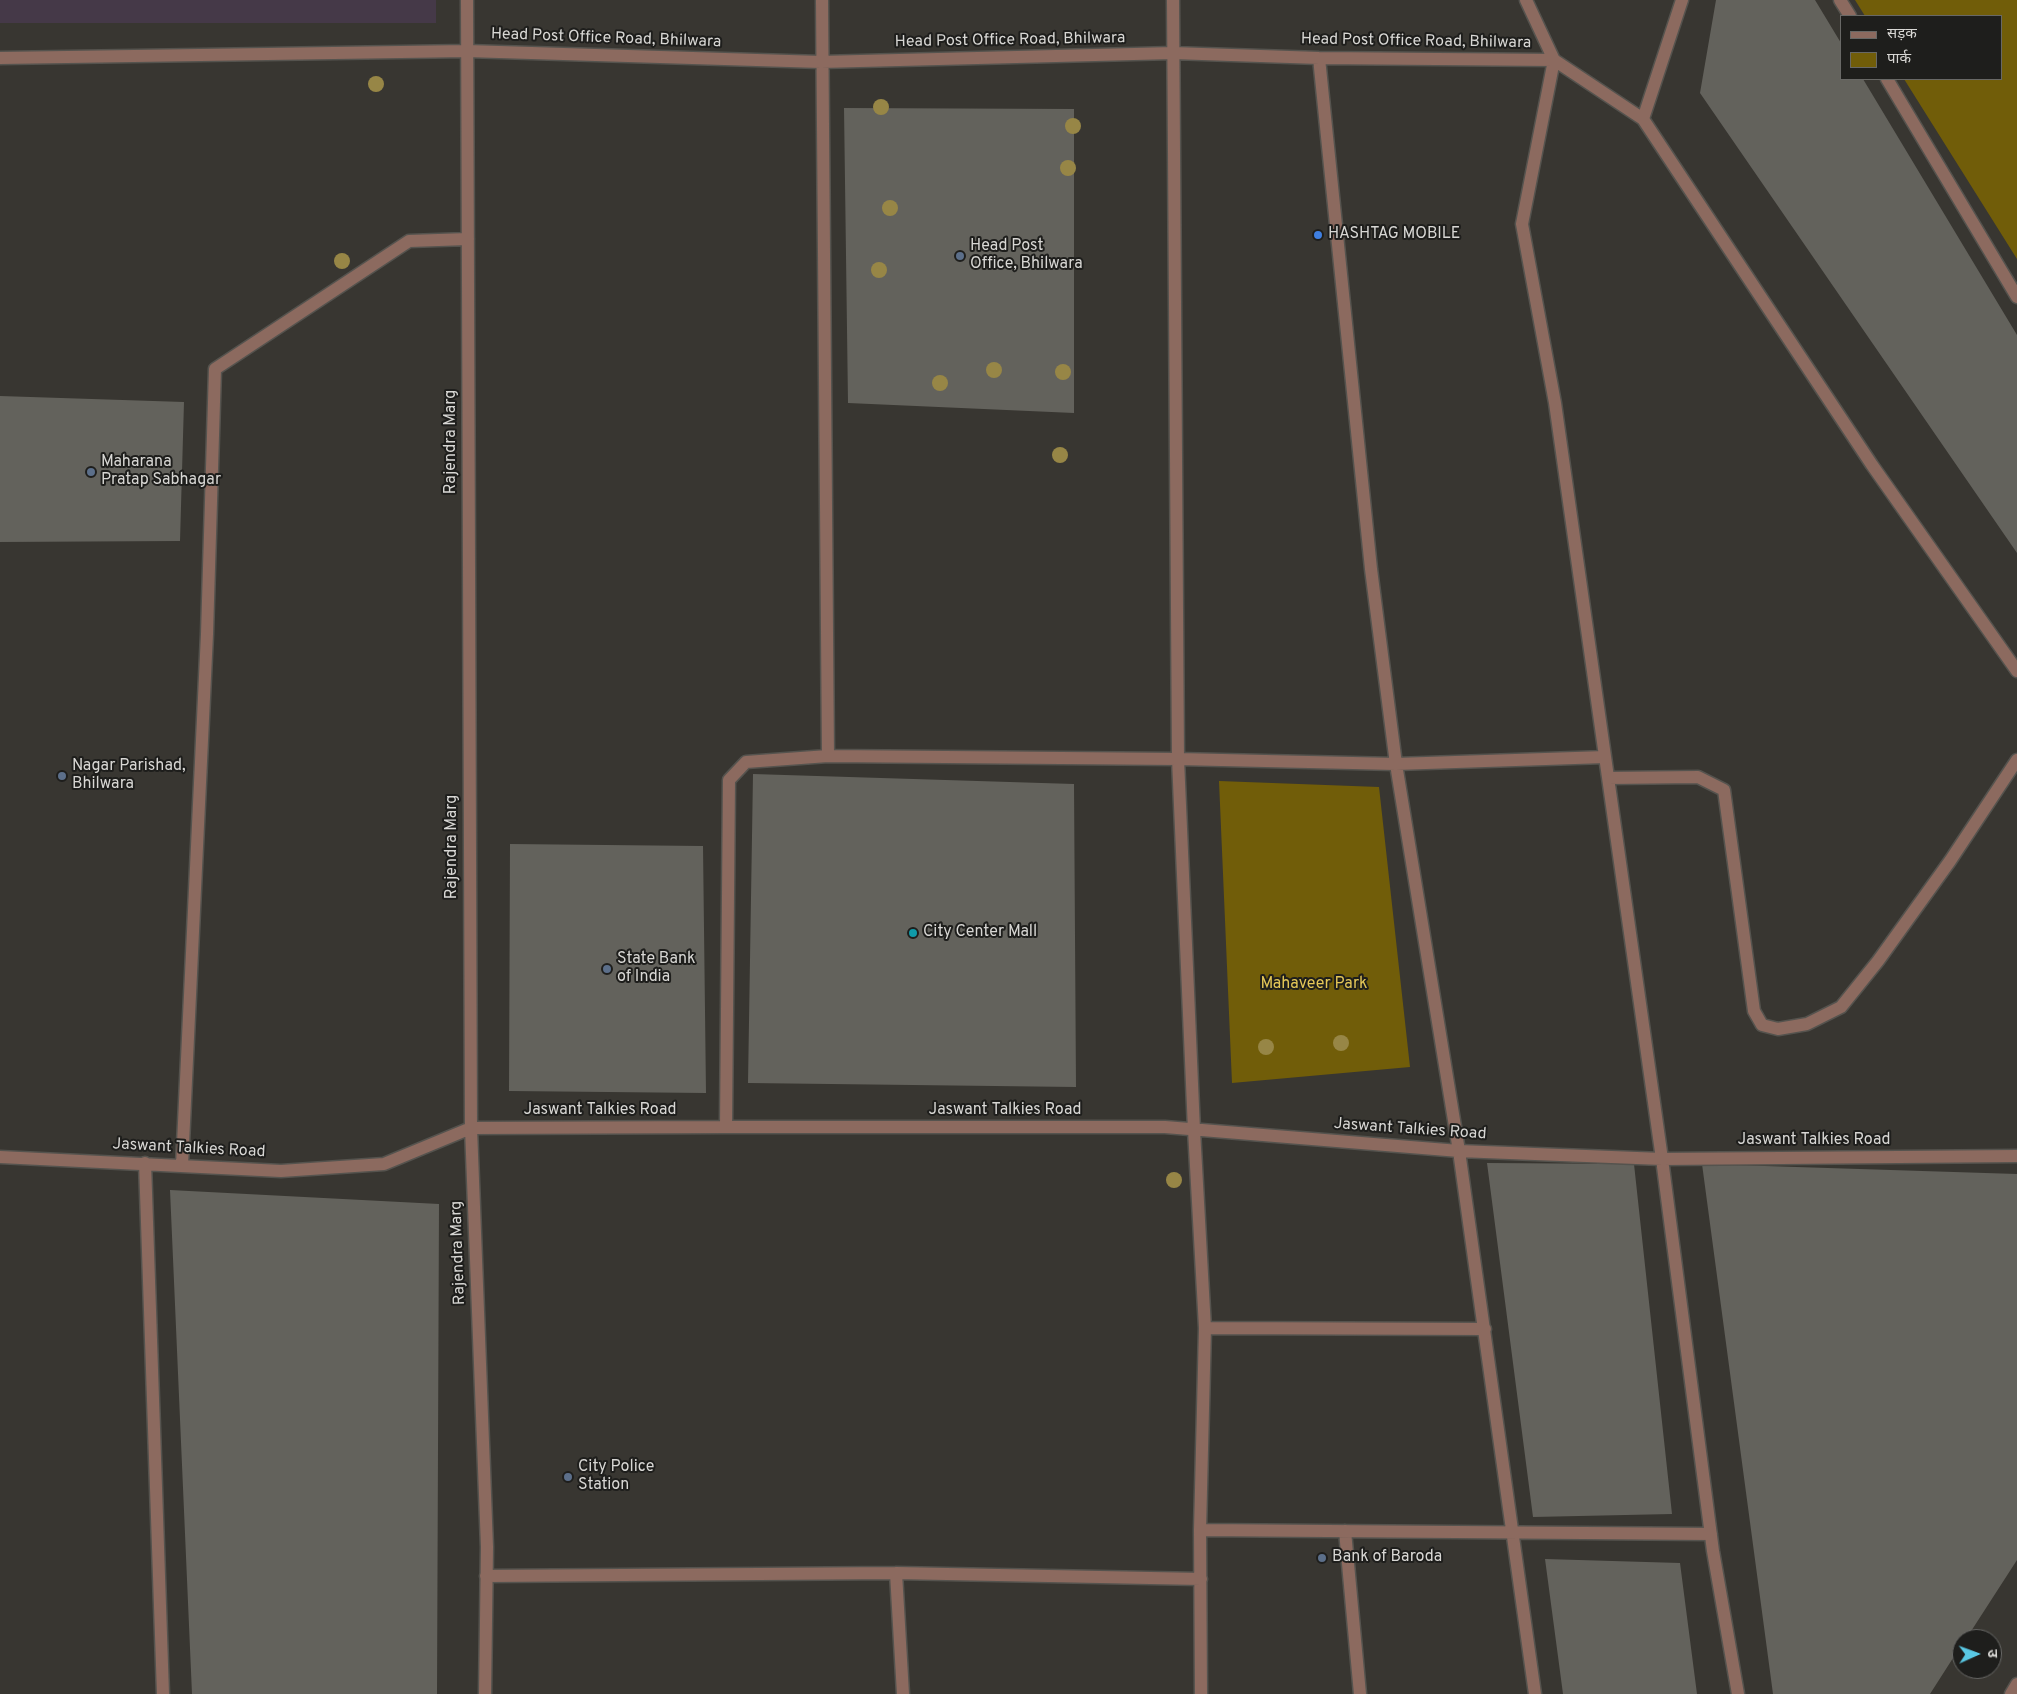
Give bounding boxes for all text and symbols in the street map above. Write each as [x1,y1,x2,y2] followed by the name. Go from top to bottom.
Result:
[1840,15,2002,80] legend
[490,25,722,53] street label: Head Post Office Road, Bhilwara
[1887,25,1917,44] text: सड़क
[895,29,1125,53] street label: Head Post Office Road, Bhilwara
[1301,30,1531,54] street label: Head Post Office Road, Bhilwara
[1887,50,1911,69] text: पार्क
[1328,225,1460,245] place label: HASHTAG MOBILE
[1312,229,1324,241] marker: HASHTAG MOBILE
[970,237,1083,275] place label: Head Post Office, Bhilwara
[954,250,966,262] marker: Head Post Office, Bhilwara
[442,390,462,494] street label: Rajendra Marg
[101,453,221,491] place label: Maharana Pratap Sabhagar
[85,466,97,478] marker: Maharana Pratap Sabhagar
[72,757,186,795] place label: Nagar Parishad, Bhilwara
[56,770,68,782] marker: Nagar Parishad, Bhilwara
[443,795,463,899] street label: Rajendra Marg
[923,923,1037,943] place label: City Center Mall
[907,927,919,939] marker: City Center Mall
[617,950,696,988] place label: State Bank of India
[601,963,613,975] marker: State Bank of India
[1260,975,1368,995] park label: Mahaveer Park
[523,1101,677,1121] street label: Jaswant Talkies Road
[928,1101,1082,1121] street label: Jaswant Talkies Road
[1333,1115,1487,1145] street label: Jaswant Talkies Road
[1737,1131,1891,1151] street label: Jaswant Talkies Road
[112,1135,266,1163] street label: Jaswant Talkies Road
[448,1201,470,1305] street label: Rajendra Marg
[578,1458,654,1496] place label: City Police Station
[562,1471,574,1483] marker: City Police Station
[1332,1548,1442,1568] place label: Bank of Baroda
[1316,1552,1328,1564] marker: Bank of Baroda
[1952,1629,2002,1679] north arrow
[1983,1649,2000,1658] text: उ

